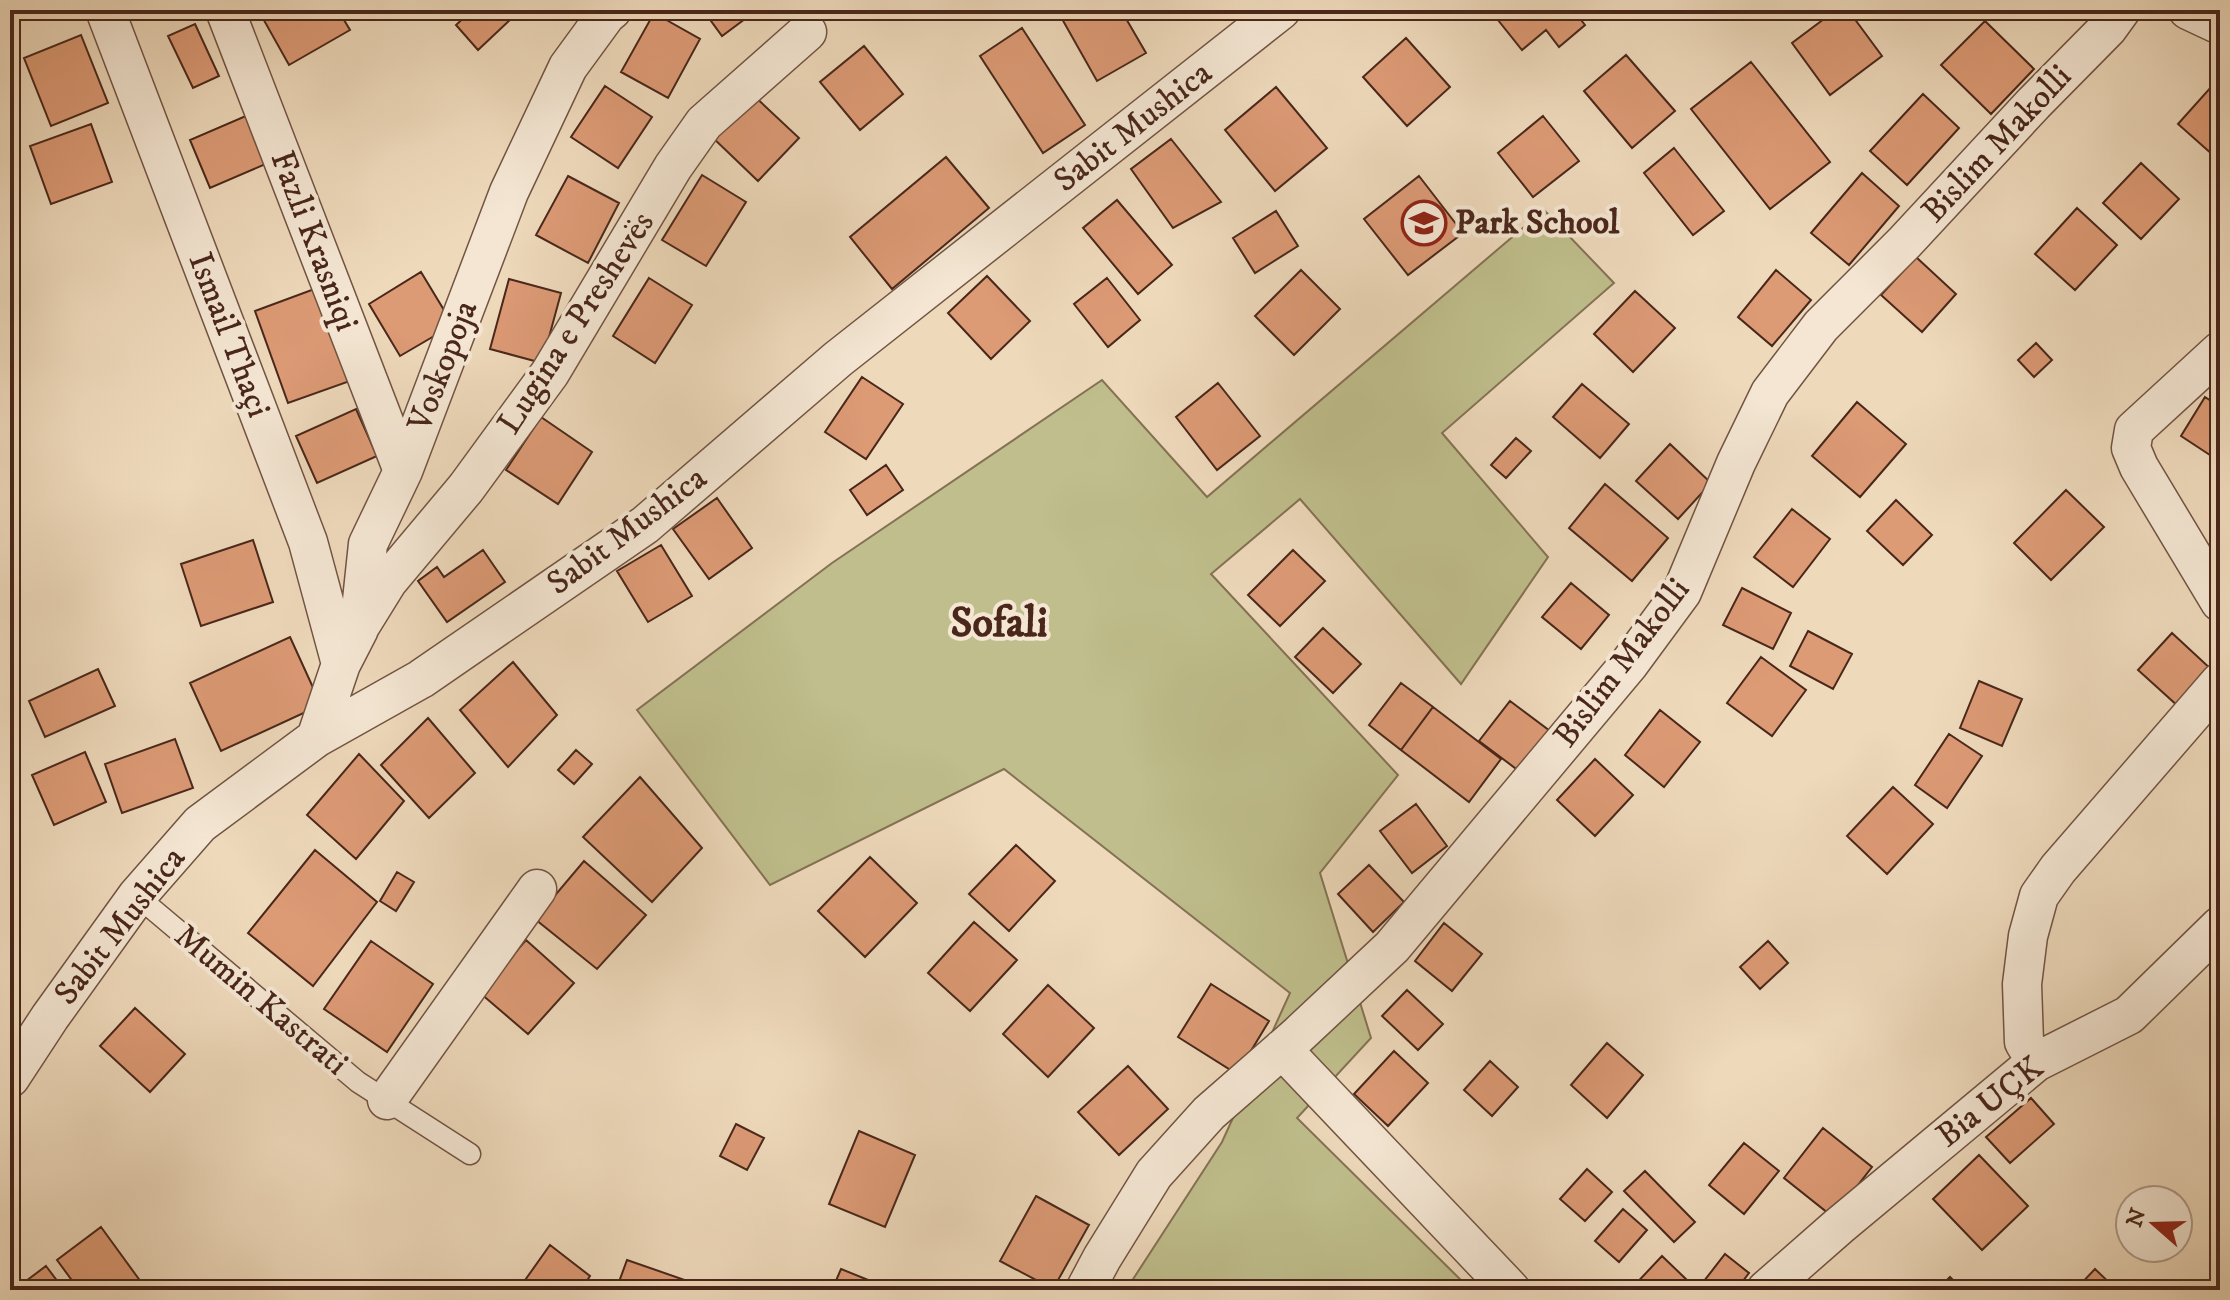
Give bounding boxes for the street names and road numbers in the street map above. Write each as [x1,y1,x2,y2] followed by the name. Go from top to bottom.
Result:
[1046,52,1221,202] street label: Sabit Mushica
[1913,56,2081,232] street label: Bislim Makolli
[260,145,368,337] street label: Fazli Krasniqi
[488,204,664,442] street label: Lugina e Preshevës
[178,247,280,423] street label: Ismail Thaçi
[399,294,487,438] street label: Voskopoja
[539,457,716,605] street label: Sabit Mushica
[1545,570,1699,756] street label: Bislim Makolli
[45,838,195,1013] street label: Sabit Mushica
[166,915,356,1085] street label: Mumin Kastrati
[1928,1047,2052,1157] street label: Bia UÇK

